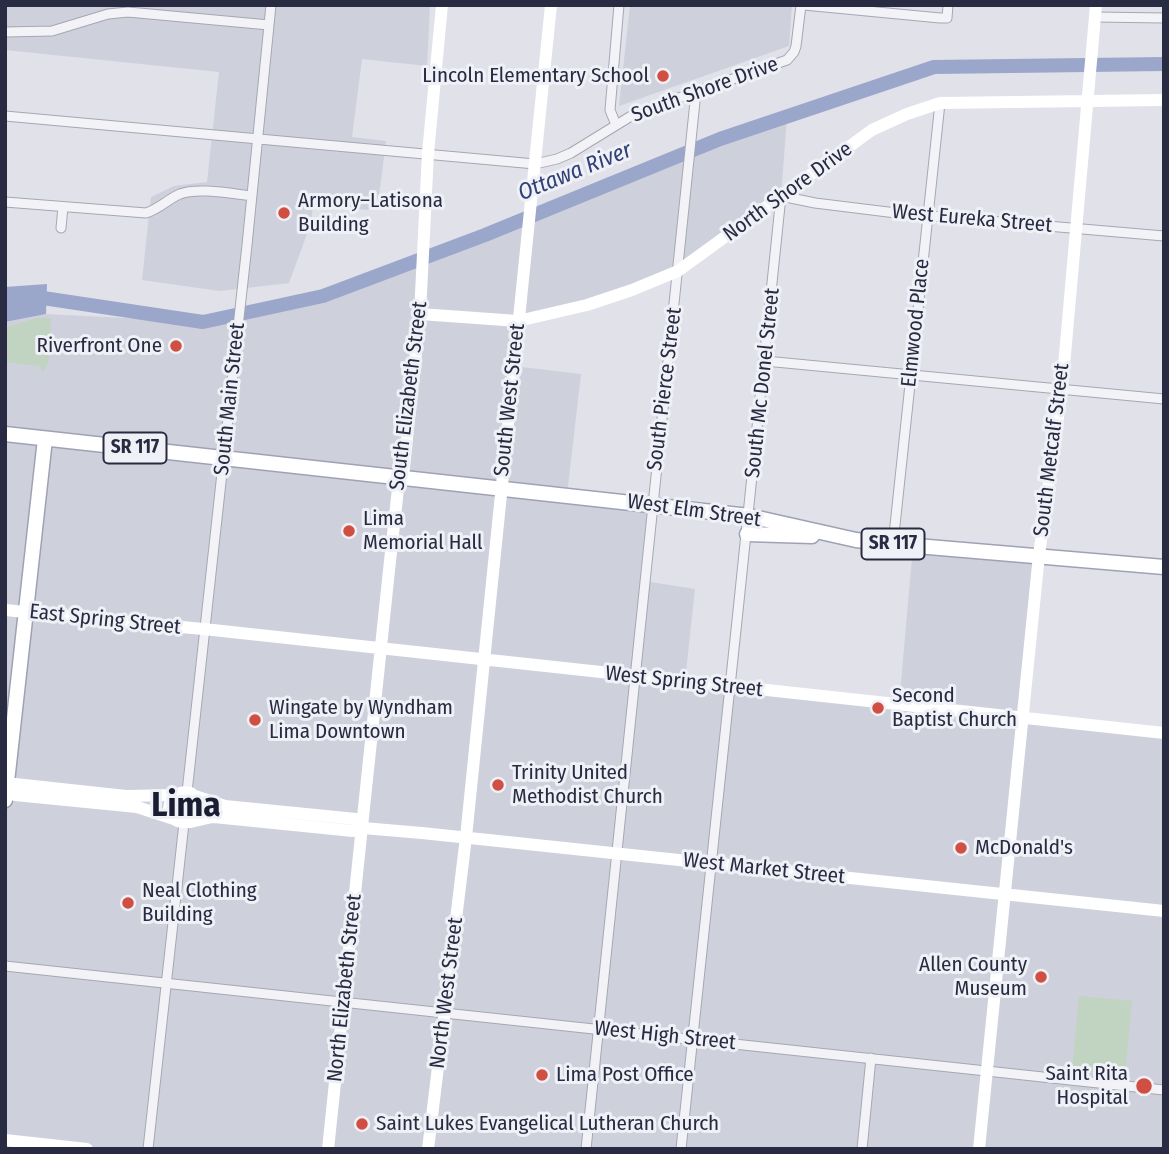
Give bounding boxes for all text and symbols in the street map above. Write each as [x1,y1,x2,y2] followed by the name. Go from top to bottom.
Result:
[628,52,782,128] street label: South Shore Drive
[422,63,649,89] place label: Lincoln Elementary School
[655,68,671,84] marker: Lincoln Elementary School
[514,137,636,207] water label: Ottawa River
[719,137,857,247] street label: North Shore Drive
[298,188,443,238] place label: Armory–Latisona Building
[891,199,1053,239] street label: West Eureka Street
[276,205,292,221] marker: Armory–Latisona Building
[897,258,935,388] street label: Elmwood Place
[740,287,786,479] street label: South Mc Donel Street
[385,300,433,492] street label: South Elizabeth Street
[642,306,688,472] street label: South Pierce Street
[209,321,251,477] street label: South Main Street
[489,322,531,478] street label: South West Street
[37,333,162,359] place label: Riverfront One
[168,338,184,354] marker: Riverfront One
[1029,362,1075,538] street label: South Metcalf Street
[104,432,166,463] road number: SR 117
[626,489,762,533] street label: West Elm Street
[363,506,483,556] place label: Lima Memorial Hall
[341,523,357,539] marker: Lima Memorial Hall
[862,528,924,559] road number: SR 117
[28,600,182,640] street label: East Spring Street
[604,661,764,703] street label: West Spring Street
[892,683,1017,733] place label: Second Baptist Church
[269,695,453,745] place label: Wingate by Wyndham Lima Downtown
[870,700,886,716] marker: Second Baptist Church
[247,712,263,728] marker: Wingate by Wyndham Lima Downtown
[512,760,663,810] place label: Trinity United Methodist Church
[490,777,506,793] marker: Trinity United Methodist Church
[151,785,221,827] district label: Lima
[975,835,1073,861] place label: McDonald's
[953,840,969,856] marker: McDonald's
[682,848,846,890] street label: West Market Street
[142,878,257,928] place label: Neal Clothing Building
[323,893,367,1083] street label: North Elizabeth Street
[120,895,136,911] marker: Neal Clothing Building
[425,916,469,1070] street label: North West Street
[919,952,1027,1002] place label: Allen County Museum
[1033,969,1049,985] marker: Allen County Museum
[593,1016,737,1056] street label: West High Street
[1045,1061,1128,1111] place label: Saint Rita Hospital
[556,1062,694,1088] place label: Lima Post Office
[534,1067,550,1083] marker: Lima Post Office
[1134,1076,1154,1096] marker: Saint Rita Hospital
[376,1111,719,1137] place label: Saint Lukes Evangelical Lutheran Church
[354,1116,370,1132] marker: Saint Lukes Evangelical Lutheran Church

